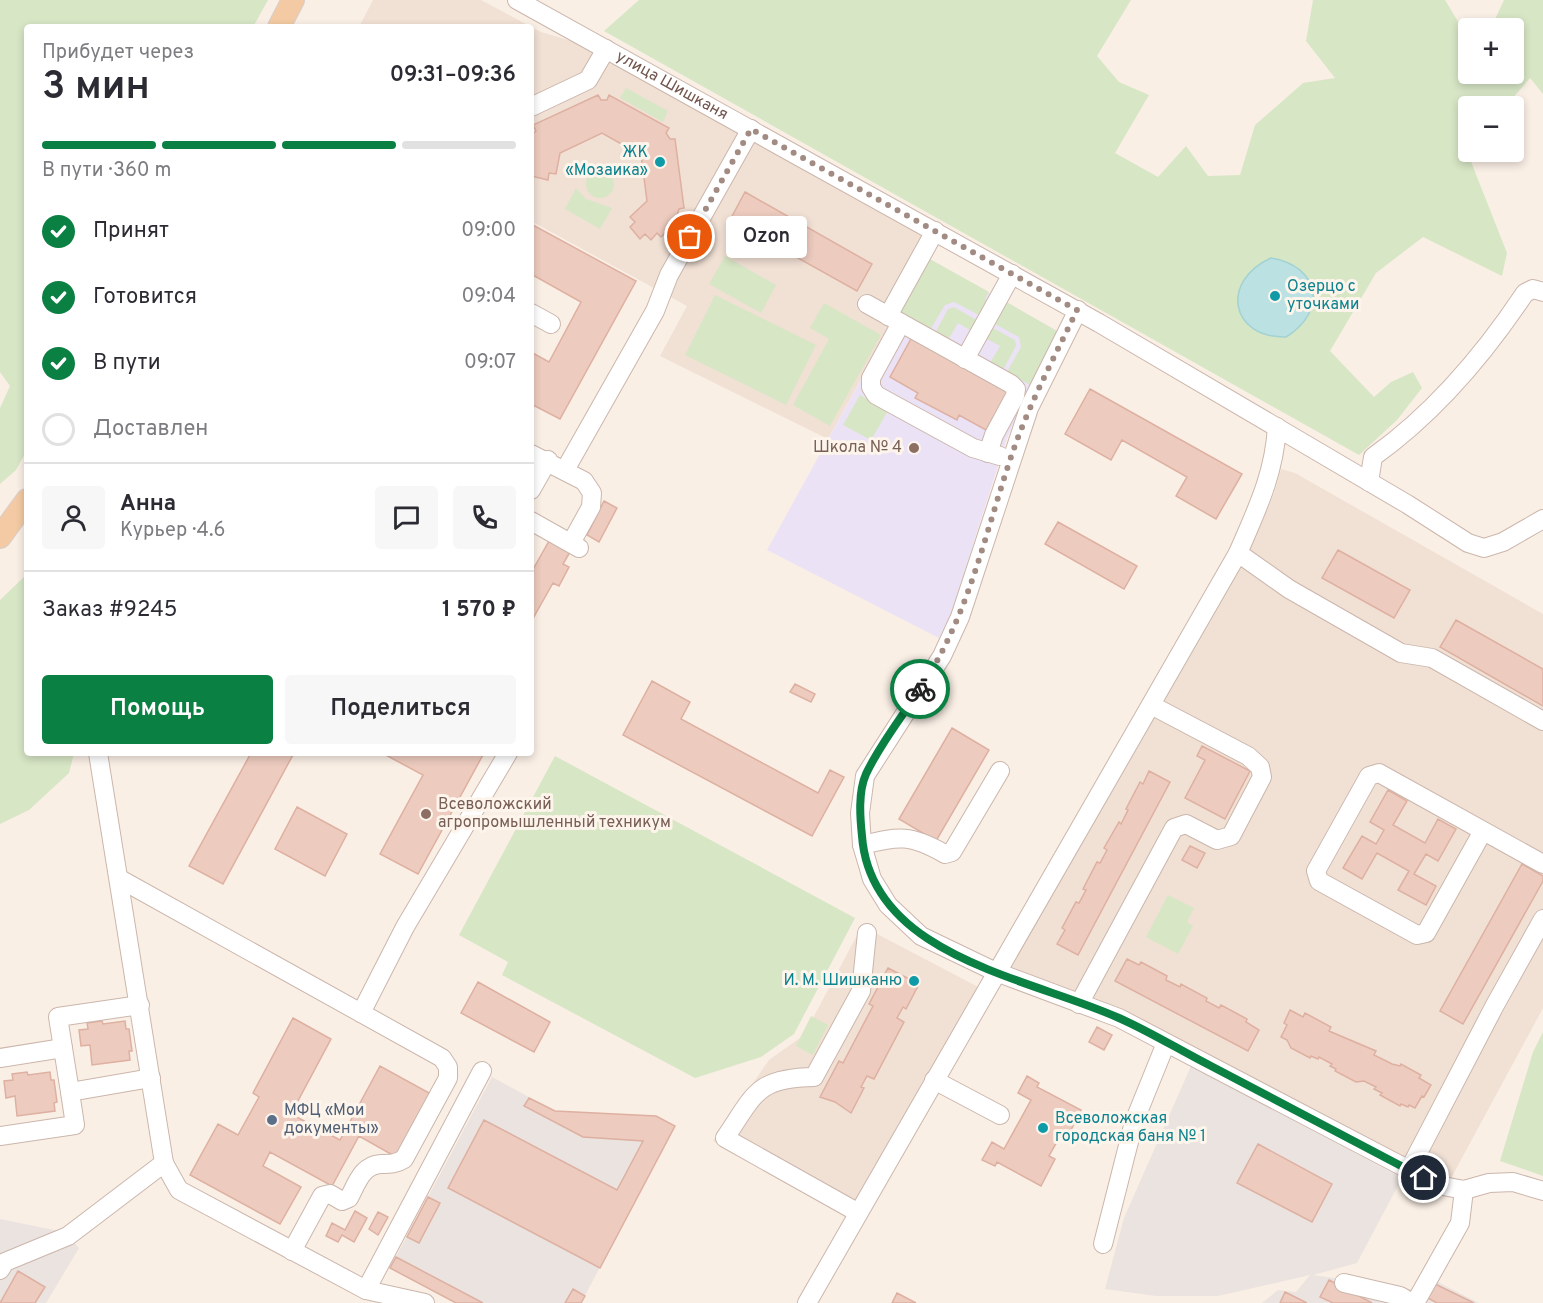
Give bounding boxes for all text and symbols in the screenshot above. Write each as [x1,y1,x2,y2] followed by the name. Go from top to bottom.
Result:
[1458,18,1524,162] map controls
[1458,18,1524,84] button: +
[42,40,194,66] text: Прибудет через
[612,47,731,125] street label: улица Шишканя
[390,62,516,89] text: 09:31–09:36
[42,64,150,113] text: 3 мин
[1458,96,1524,162] button: −
[565,143,648,181] place label: ЖК «Мозаика»
[653,155,667,169] marker: ЖК «Мозаика»
[42,158,171,184] text: В пути · 360 m
[664,211,715,262] pin
[42,215,75,248] icon: check
[726,216,807,258] callout: Ozon
[93,218,169,245] text: Принят
[461,218,516,244] text: 09:00
[673,220,706,253] icon: bag
[743,224,790,250] text: Ozon
[1287,277,1359,315] place label: Озерцо с уточками
[42,281,75,314] icon: check
[93,284,197,311] text: Готовится
[461,284,516,310] text: 09:04
[1268,289,1282,303] marker: Озерцо с уточками
[42,347,75,380] icon: check
[93,350,161,377] text: В пути
[464,350,516,376] text: 09:07
[93,416,208,443] text: Доставлен
[813,438,902,458] place label: Школа № 4
[907,441,921,455] marker: Школа № 4
[42,486,105,549] button: person
[375,486,438,549] button: chat
[453,486,516,549] button: phone
[120,491,176,518] text: Анна
[120,518,225,544] text: Курьер · 4.6
[42,597,178,624] text: Заказ #9245
[442,597,516,624] text: 1 570 ₽
[890,659,950,719] courier
[904,673,937,706] icon: bike
[42,675,273,744] button: Помощь
[285,675,516,744] button: Поделиться
[438,795,671,833] place label: Всеволожский агропромышленный техникум
[419,807,433,821] marker: Всеволожский агропромышленный техникум
[783,971,902,991] place label: И. М. Шишканю
[907,974,921,988] marker: И. М. Шишканю
[284,1101,379,1139] place label: МФЦ «Мои документы»
[1055,1109,1206,1147] place label: Всеволожская городская баня № 1
[265,1113,279,1127] marker: МФЦ «Мои документы»
[1036,1121,1050,1135] marker: Всеволожская городская баня № 1
[1398,1152,1449,1203] pin
[1407,1161,1440,1194] icon: home

